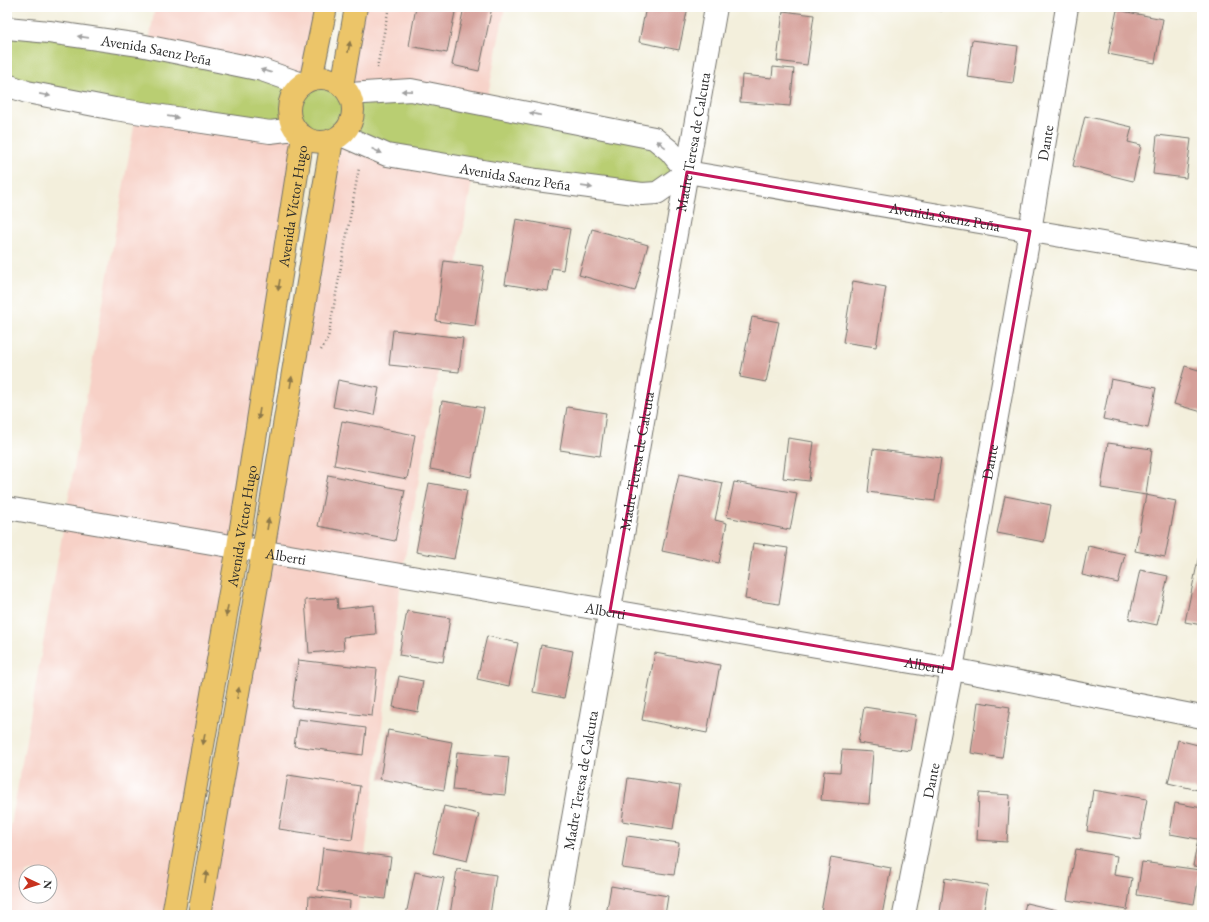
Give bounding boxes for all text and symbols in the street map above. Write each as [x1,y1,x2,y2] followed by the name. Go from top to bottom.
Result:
[99,30,213,69] street label: Avenida Saenz Peña
[77,34,89,40] one-way arrow
[346,41,352,53] one-way arrow
[259,68,271,74] one-way arrow
[671,71,714,213] street label: Madre Teresa de Calcuta
[400,88,413,94] one-way arrow
[38,92,51,98] one-way arrow
[528,111,541,117] one-way arrow
[167,114,179,120] one-way arrow
[1032,123,1057,162] street label: Dante
[655,139,666,148] one-way arrow
[273,143,311,269] street label: Avenida Víctor Hugo
[371,148,382,154] one-way arrow
[457,158,572,194] street label: Avenida Saenz Peña
[581,184,593,190] one-way arrow
[887,197,1002,235] street label: Avenida Saenz Peña
[276,279,282,291] one-way arrow
[288,376,294,388] one-way arrow
[614,390,658,532] street label: Madre Teresa de Calcuta
[256,408,262,420] one-way arrow
[976,442,1001,481] street label: Dante
[221,464,260,589] street label: Avenida Víctor Hugo
[265,518,271,530] one-way arrow
[263,543,308,568] street label: Alberti
[583,597,627,623] street label: Alberti
[223,605,229,617] one-way arrow
[902,651,947,677] street label: Alberti
[235,687,241,700] one-way arrow
[558,709,601,851] street label: Madre Teresa de Calcuta
[201,733,207,745] one-way arrow
[917,761,943,800] street label: Dante
[18,864,58,904] north arrow
[203,870,209,883] one-way arrow
[41,880,55,890] text: N

